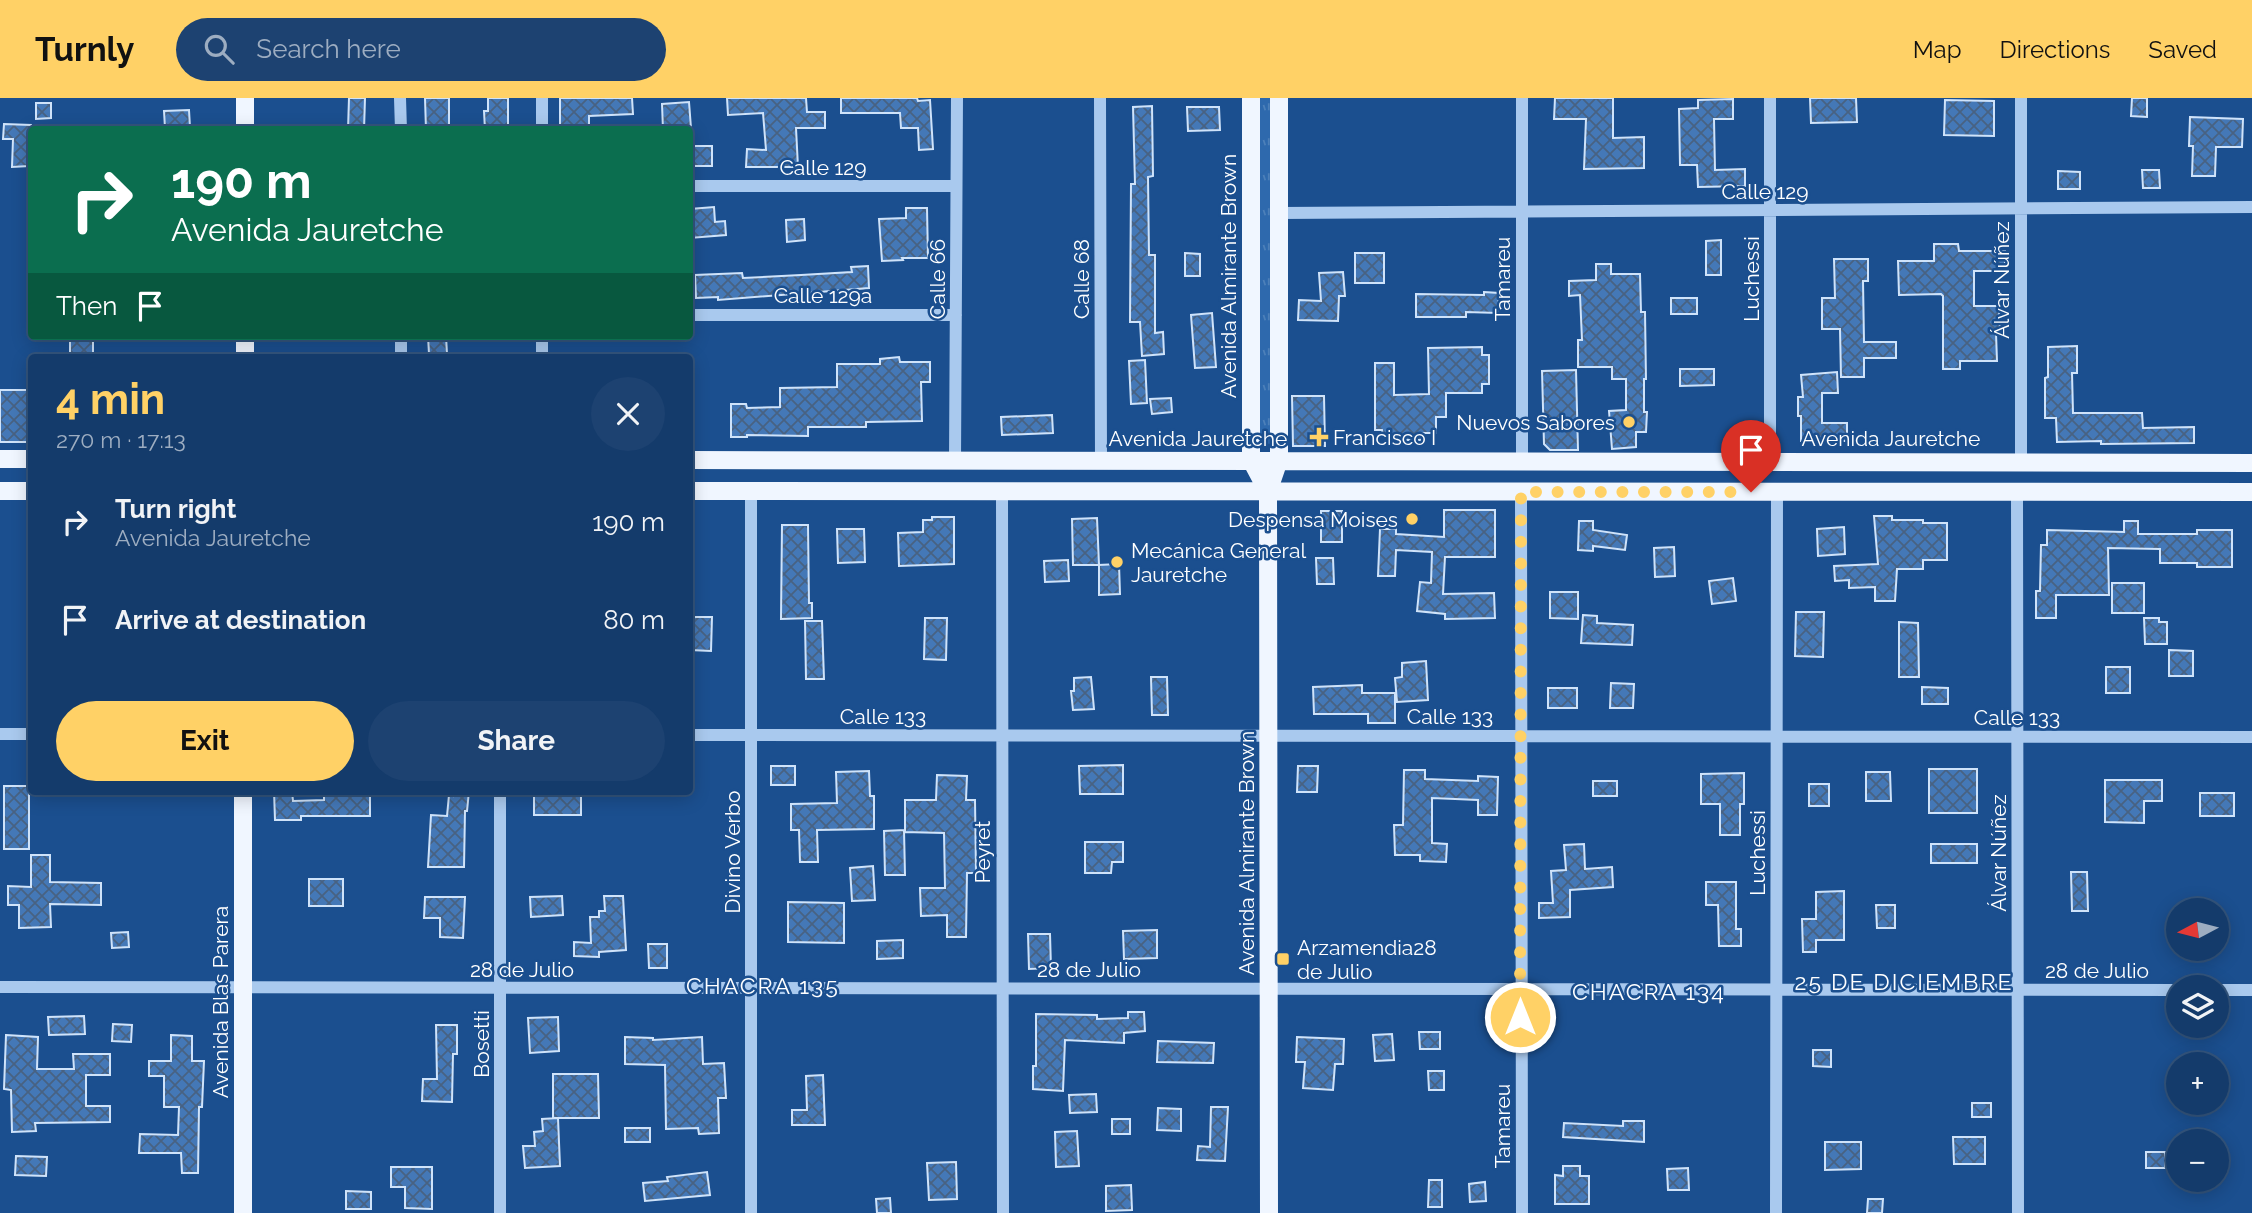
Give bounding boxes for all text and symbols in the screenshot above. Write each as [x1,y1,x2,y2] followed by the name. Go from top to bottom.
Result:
[176,18,666,81] search box
[35,30,134,69] text: Turnly
[200,30,238,68] icon: search
[256,34,401,64] text: Search here
[1913,35,1962,64] text: Map
[2000,35,2110,64] text: Directions
[2148,35,2217,64] text: Saved
[171,152,312,209] text: 190 m
[56,154,147,245] icon: right
[1216,154,1241,398] street label: Avenida Almirante Brown
[779,155,867,180] street label: Calle 129
[1721,179,1809,204] street label: Calle 129
[171,211,443,248] text: Avenida Jauretche
[1989,221,2014,339] street label: Álvar Núñez
[1739,236,1764,322] street label: Luchessi
[1490,237,1515,321] street label: Tamareu
[925,239,950,319] street label: Calle 66
[1069,239,1094,319] street label: Calle 68
[774,283,872,308] street label: Calle 129a
[131,287,169,325] icon: arrive
[56,291,117,321] text: Then
[56,375,165,424] text: 4 min
[591,377,665,451] button: close
[1456,410,1615,435] place label: Nuevos Sabores
[1621,414,1637,430] marker: Nuevos Sabores
[1721,420,1781,492] pin
[1333,425,1436,450] place label: Francisco I
[56,426,186,453] text: 270 m · 17:13
[1109,426,1287,451] street label: Avenida Jauretche
[1802,426,1980,451] street label: Avenida Jauretche
[1311,429,1327,445] marker: Francisco I
[1732,431,1770,469] icon: arrive
[115,494,236,524] text: Turn right
[56,503,94,541] icon: right
[592,507,665,537] text: 190 m
[1228,507,1398,532] place label: Despensa Moises
[1404,511,1420,527] marker: Despensa Moises
[115,524,311,551] text: Avenida Jauretche
[1131,538,1306,587] place label: Mecánica General Jauretche
[1109,554,1125,570] marker: Mecánica General Jauretche
[56,601,94,639] icon: arrive
[115,605,366,635] text: Arrive at destination
[603,605,665,635] text: 80 m
[56,701,354,781] button: Exit
[368,701,665,781] button: Share
[840,704,926,729] street label: Calle 133
[1407,704,1493,729] street label: Calle 133
[1974,705,2060,730] street label: Calle 133
[1234,731,1259,975] street label: Avenida Almirante Brown
[720,791,745,913] street label: Divino Verbo
[1986,794,2011,912] street label: Álvar Núñez
[1745,810,1770,896] street label: Luchessi
[970,821,995,883] street label: Peyret
[2166,898,2230,961] north arrow
[2166,898,2229,1192] map controls
[208,906,233,1098] street label: Avenida Blas Parera
[1297,935,1437,984] place label: Arzamendia28 de Julio
[1275,951,1291,967] marker: Arzamendia28 de Julio
[470,957,574,982] street label: 28 de Julio
[1037,957,1141,982] street label: 28 de Julio
[2045,958,2149,983] street label: 28 de Julio
[1795,968,2013,995] district label: 25 DE DICIEMBRE
[686,972,840,999] district label: CHACRA 135
[2166,975,2229,1038] button: layers
[1572,978,1726,1005] district label: CHACRA 134
[1483,980,1557,1054] position arrow
[469,1010,494,1078] street label: Bosetti
[2166,1052,2229,1115] button: +
[1490,1084,1515,1168] street label: Tamareu
[2166,1129,2229,1192] button: −

